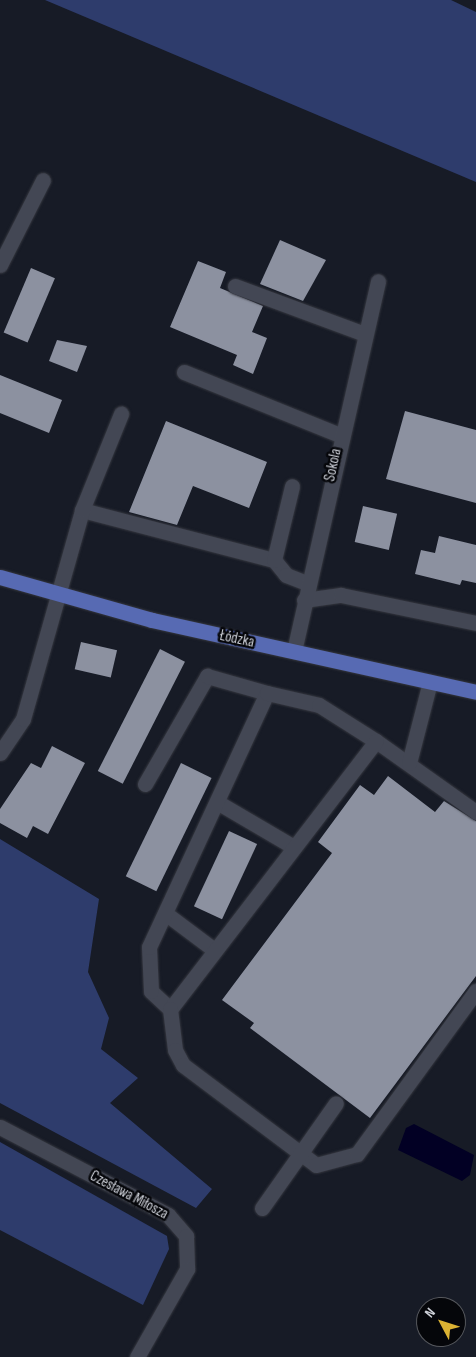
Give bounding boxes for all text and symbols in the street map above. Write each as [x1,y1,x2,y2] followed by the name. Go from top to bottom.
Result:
[321,447,345,483] street label: Sokola
[218,627,256,651] street label: Łódzka
[87,1167,171,1223] street label: Czesława Miłosza
[416,1297,466,1347] north arrow
[421,1304,439,1321] text: N

